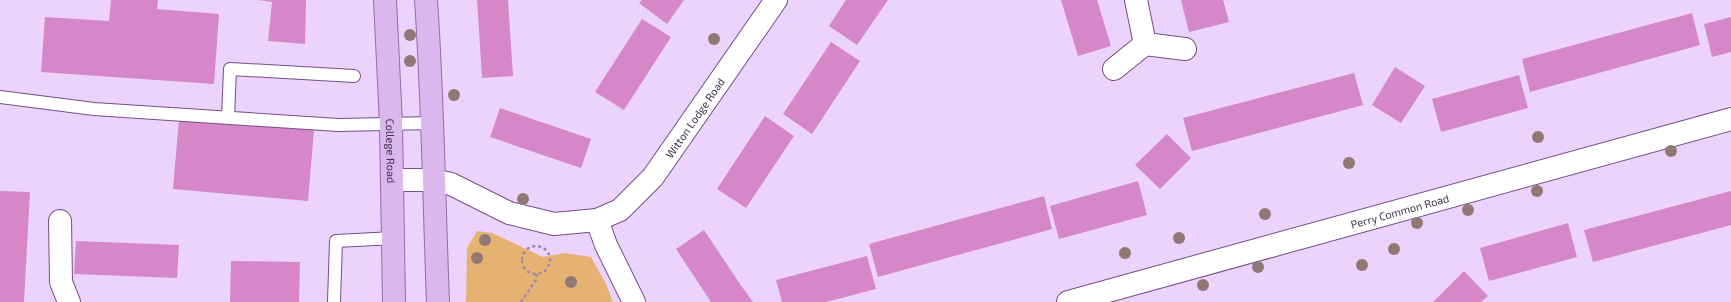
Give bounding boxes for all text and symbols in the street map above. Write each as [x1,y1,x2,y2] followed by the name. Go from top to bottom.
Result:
[662,75,727,160] street label: Witton Lodge Road
[384,118,398,183] street label: College Road
[1349,191,1450,230] street label: Perry Common Road

